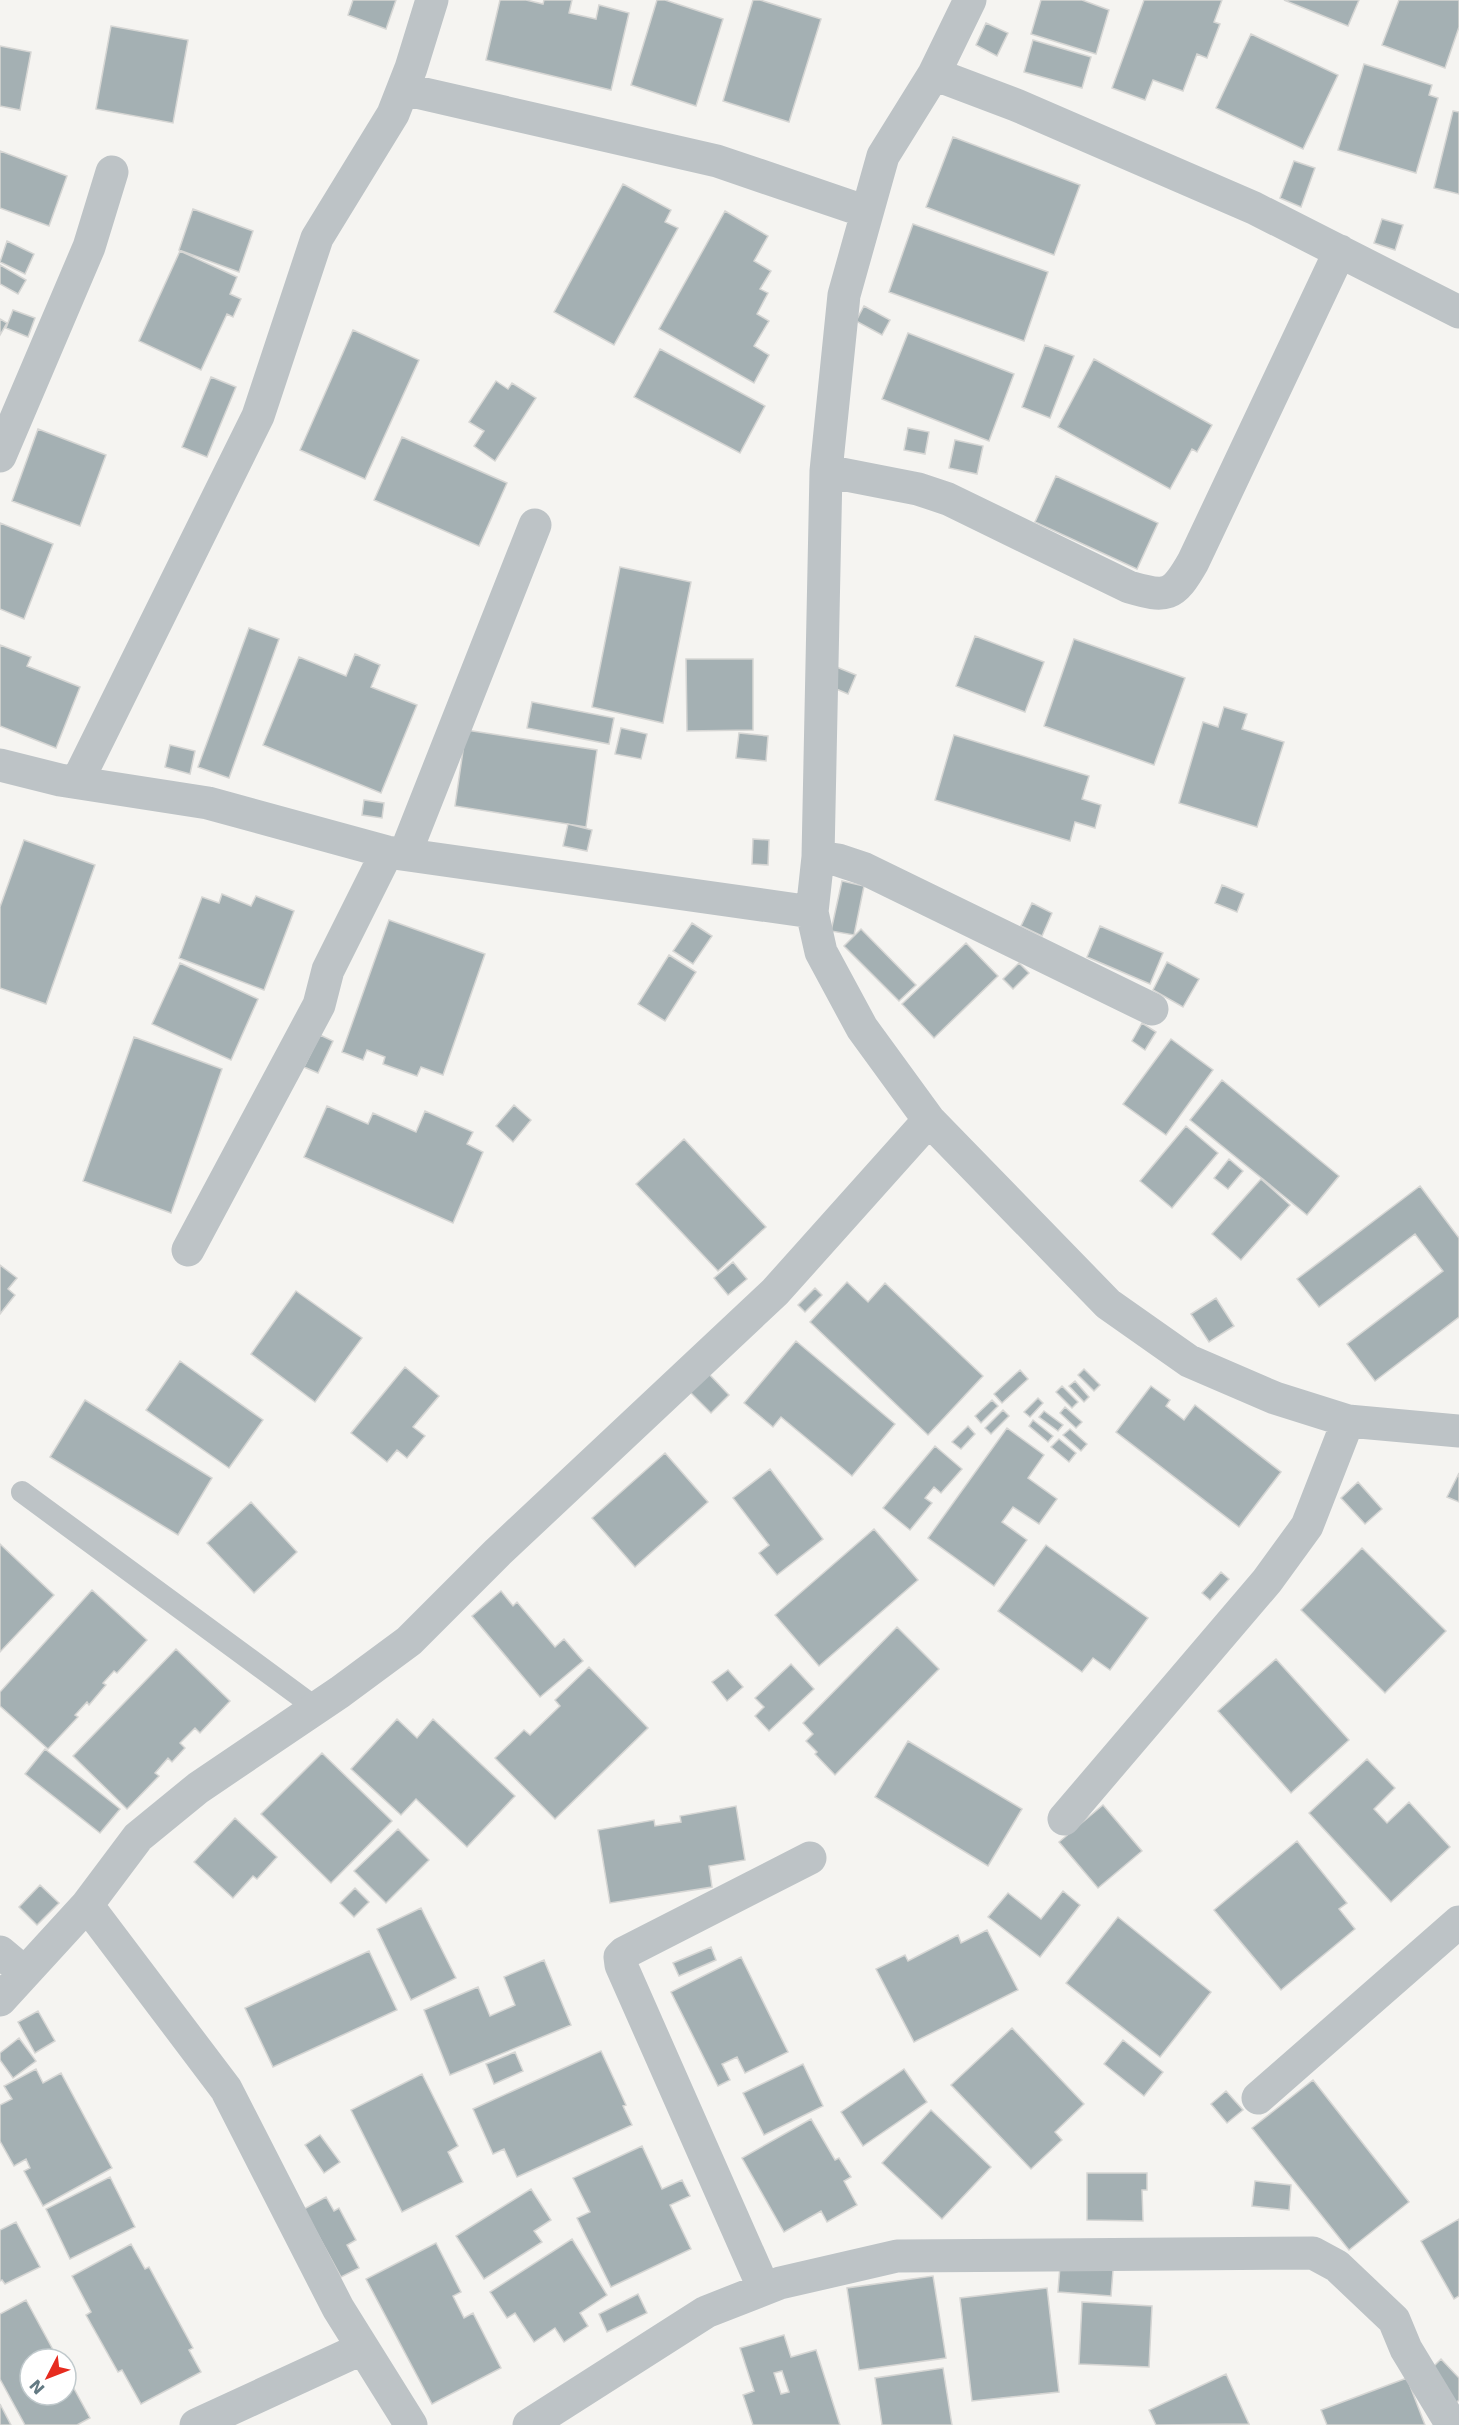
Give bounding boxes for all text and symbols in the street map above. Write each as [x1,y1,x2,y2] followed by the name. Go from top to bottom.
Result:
[18,2347,78,2407] north arrow
[26,2375,49,2398] text: N

